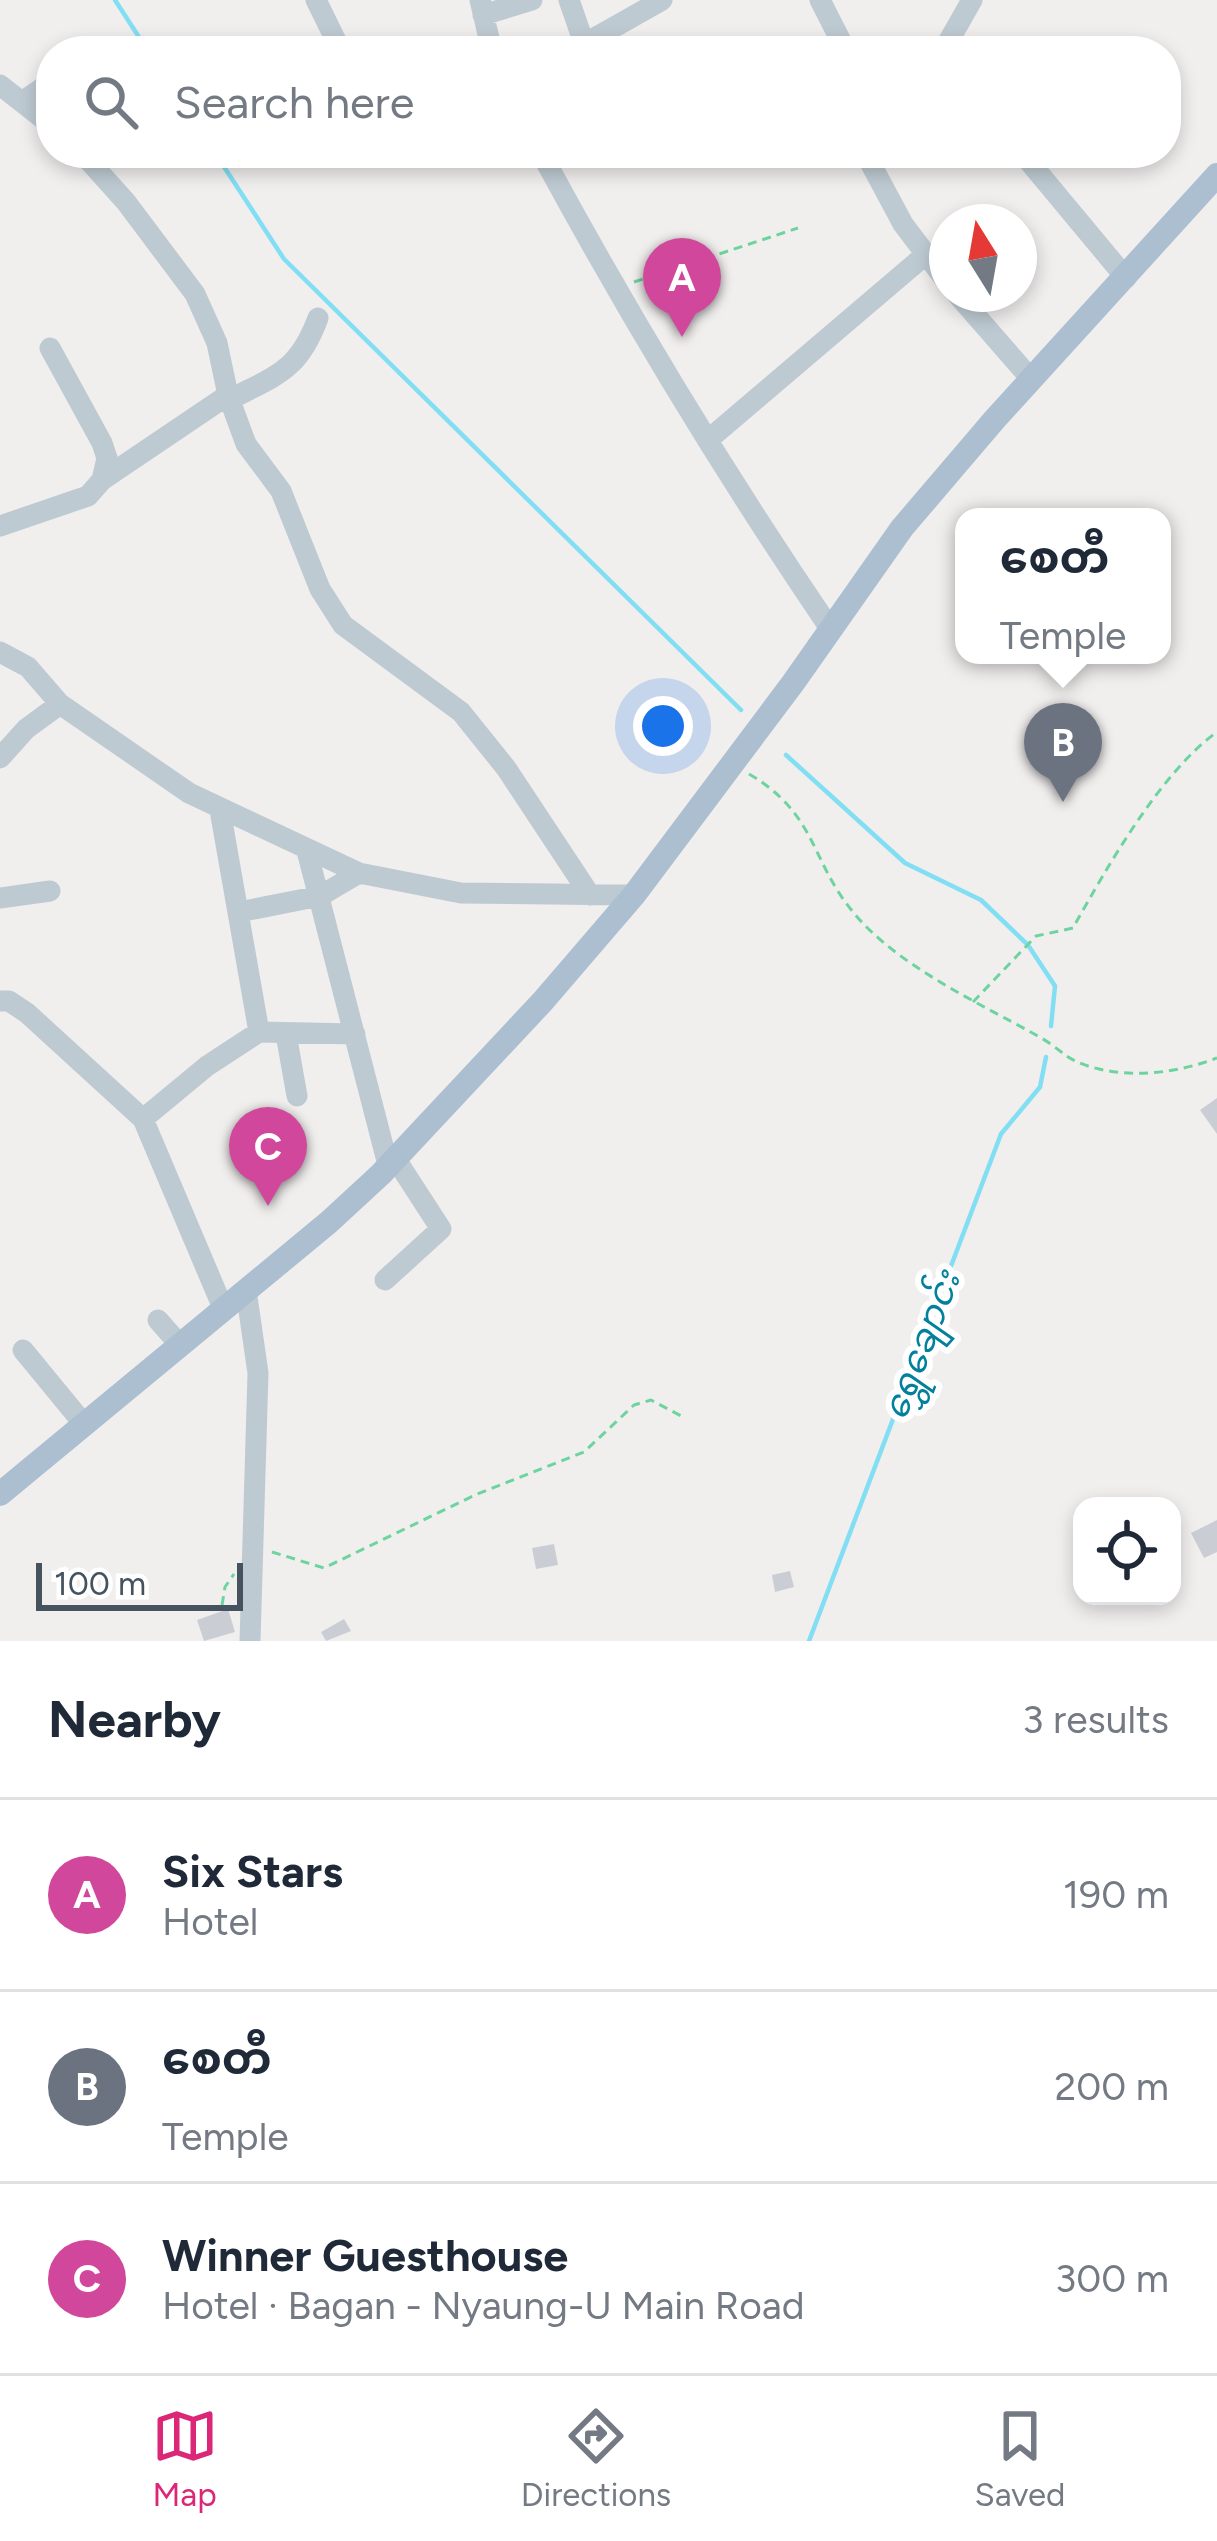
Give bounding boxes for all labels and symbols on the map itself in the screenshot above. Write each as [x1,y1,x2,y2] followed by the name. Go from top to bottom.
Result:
[929,204,1037,312] north arrow
[643,238,721,337] pin: A
[633,696,693,756] your location
[1024,703,1102,802] pin: B
[229,1107,307,1206] pin: C
[870,1261,977,1428] water label: ရွှေချောင်း
[36,1557,243,1610] scale bar

